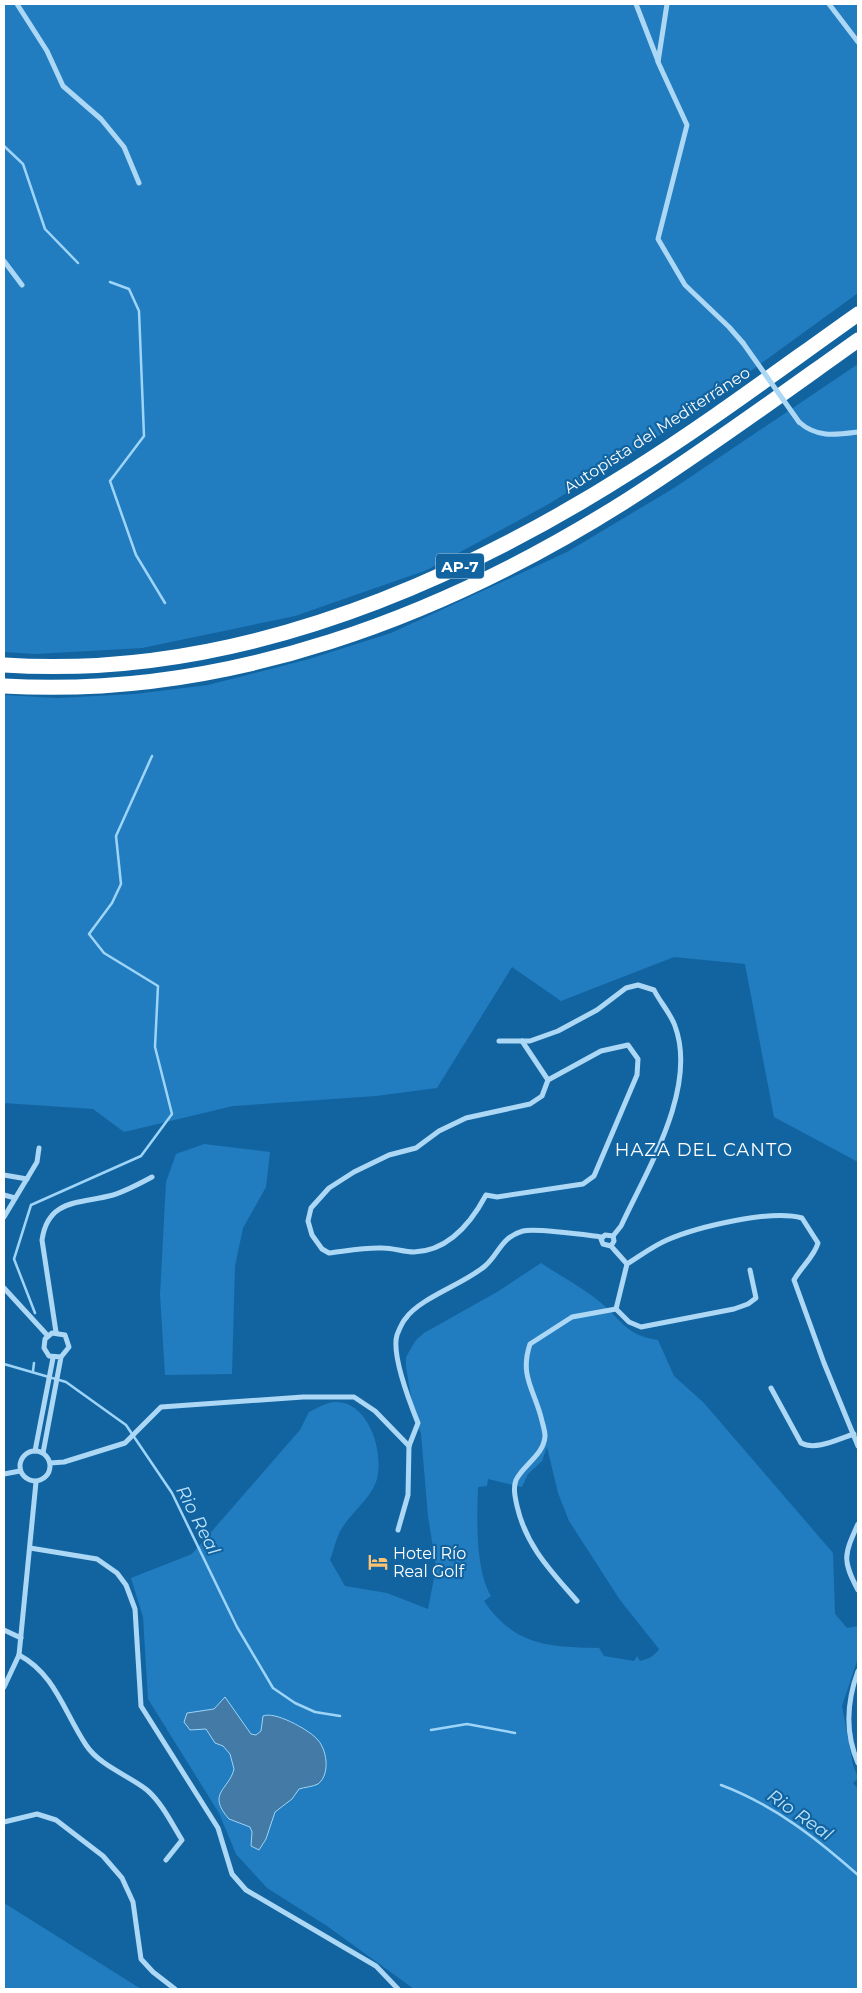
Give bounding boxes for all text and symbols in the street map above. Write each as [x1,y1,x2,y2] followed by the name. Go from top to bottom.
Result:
[560,363,754,497] street label: Autopista del Mediterráneo
[436,554,484,578] road number: AP-7
[615,1139,793,1161] district label: HAZA DEL CANTO
[171,1482,225,1558] water label: Rio Real
[393,1544,466,1581] place label: Hotel Río Real Golf
[367,1551,389,1573] hotel icon: Hotel Río Real Golf
[763,1785,837,1846] water label: Rio Real

